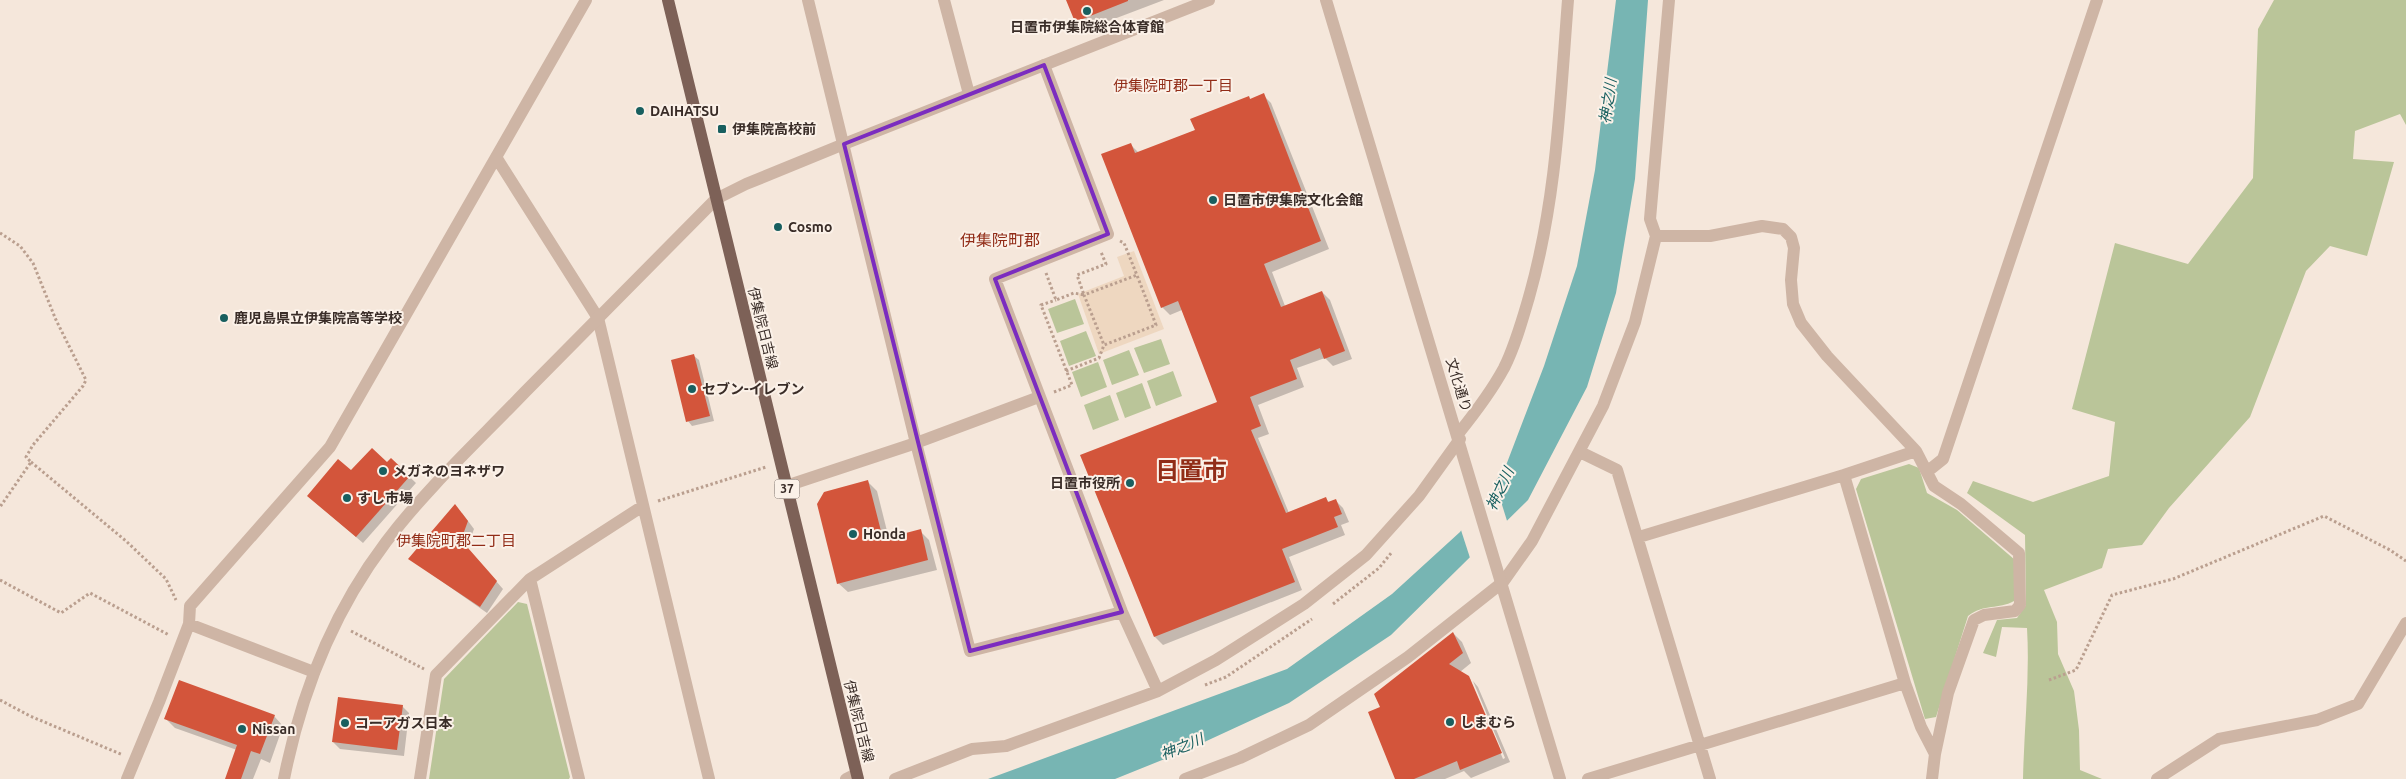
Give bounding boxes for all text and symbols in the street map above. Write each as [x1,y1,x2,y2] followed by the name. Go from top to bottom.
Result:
[1081,5,1093,17] marker: 日置市伊集院総合体育館
[1010,19,1164,35] place label: 日置市伊集院総合体育館
[1596,75,1619,124] water label: 神之川
[1113,77,1233,94] district label: 伊集院町郡一丁目
[650,103,719,119] place label: DAIHATSU
[634,105,646,117] marker: DAIHATSU
[732,121,816,137] place label: 伊集院高校前
[716,123,728,135] marker: 伊集院高校前
[1223,192,1363,208] place label: 日置市伊集院文化会館
[1207,194,1219,206] marker: 日置市伊集院文化会館
[788,219,832,235] place label: Cosmo
[772,221,784,233] marker: Cosmo
[960,231,1040,249] district label: 伊集院町郡
[745,285,781,371] street label: 伊集院日吉線
[234,310,402,326] place label: 鹿児島県立伊集院高等学校
[218,312,230,324] marker: 鹿児島県立伊集院高等学校
[1443,356,1475,414] street label: 文化通り
[702,381,805,397] place label: セブン-イレブン
[686,383,698,395] marker: セブン-イレブン
[1155,457,1227,484] district label: 日置市
[393,463,505,479] place label: メガネのヨネザワ
[1482,463,1518,513] water label: 神之川
[377,465,389,477] marker: メガネのヨネザワ
[1050,475,1120,491] place label: 日置市役所
[1124,477,1136,489] marker: 日置市役所
[774,479,800,498] road number: 37
[357,490,413,506] place label: すし市場
[341,492,353,504] marker: すし市場
[863,526,906,542] place label: Honda
[847,528,859,540] marker: Honda
[396,532,516,549] district label: 伊集院町郡二丁目
[841,678,877,764] street label: 伊集院日吉線
[1460,714,1516,730] place label: しまむら
[355,715,452,731] place label: コーアガス日本
[1444,716,1456,728] marker: しまむら
[339,717,351,729] marker: コーアガス日本
[252,721,295,737] place label: Nissan
[236,723,248,735] marker: Nissan
[1158,729,1208,763] water label: 神之川

